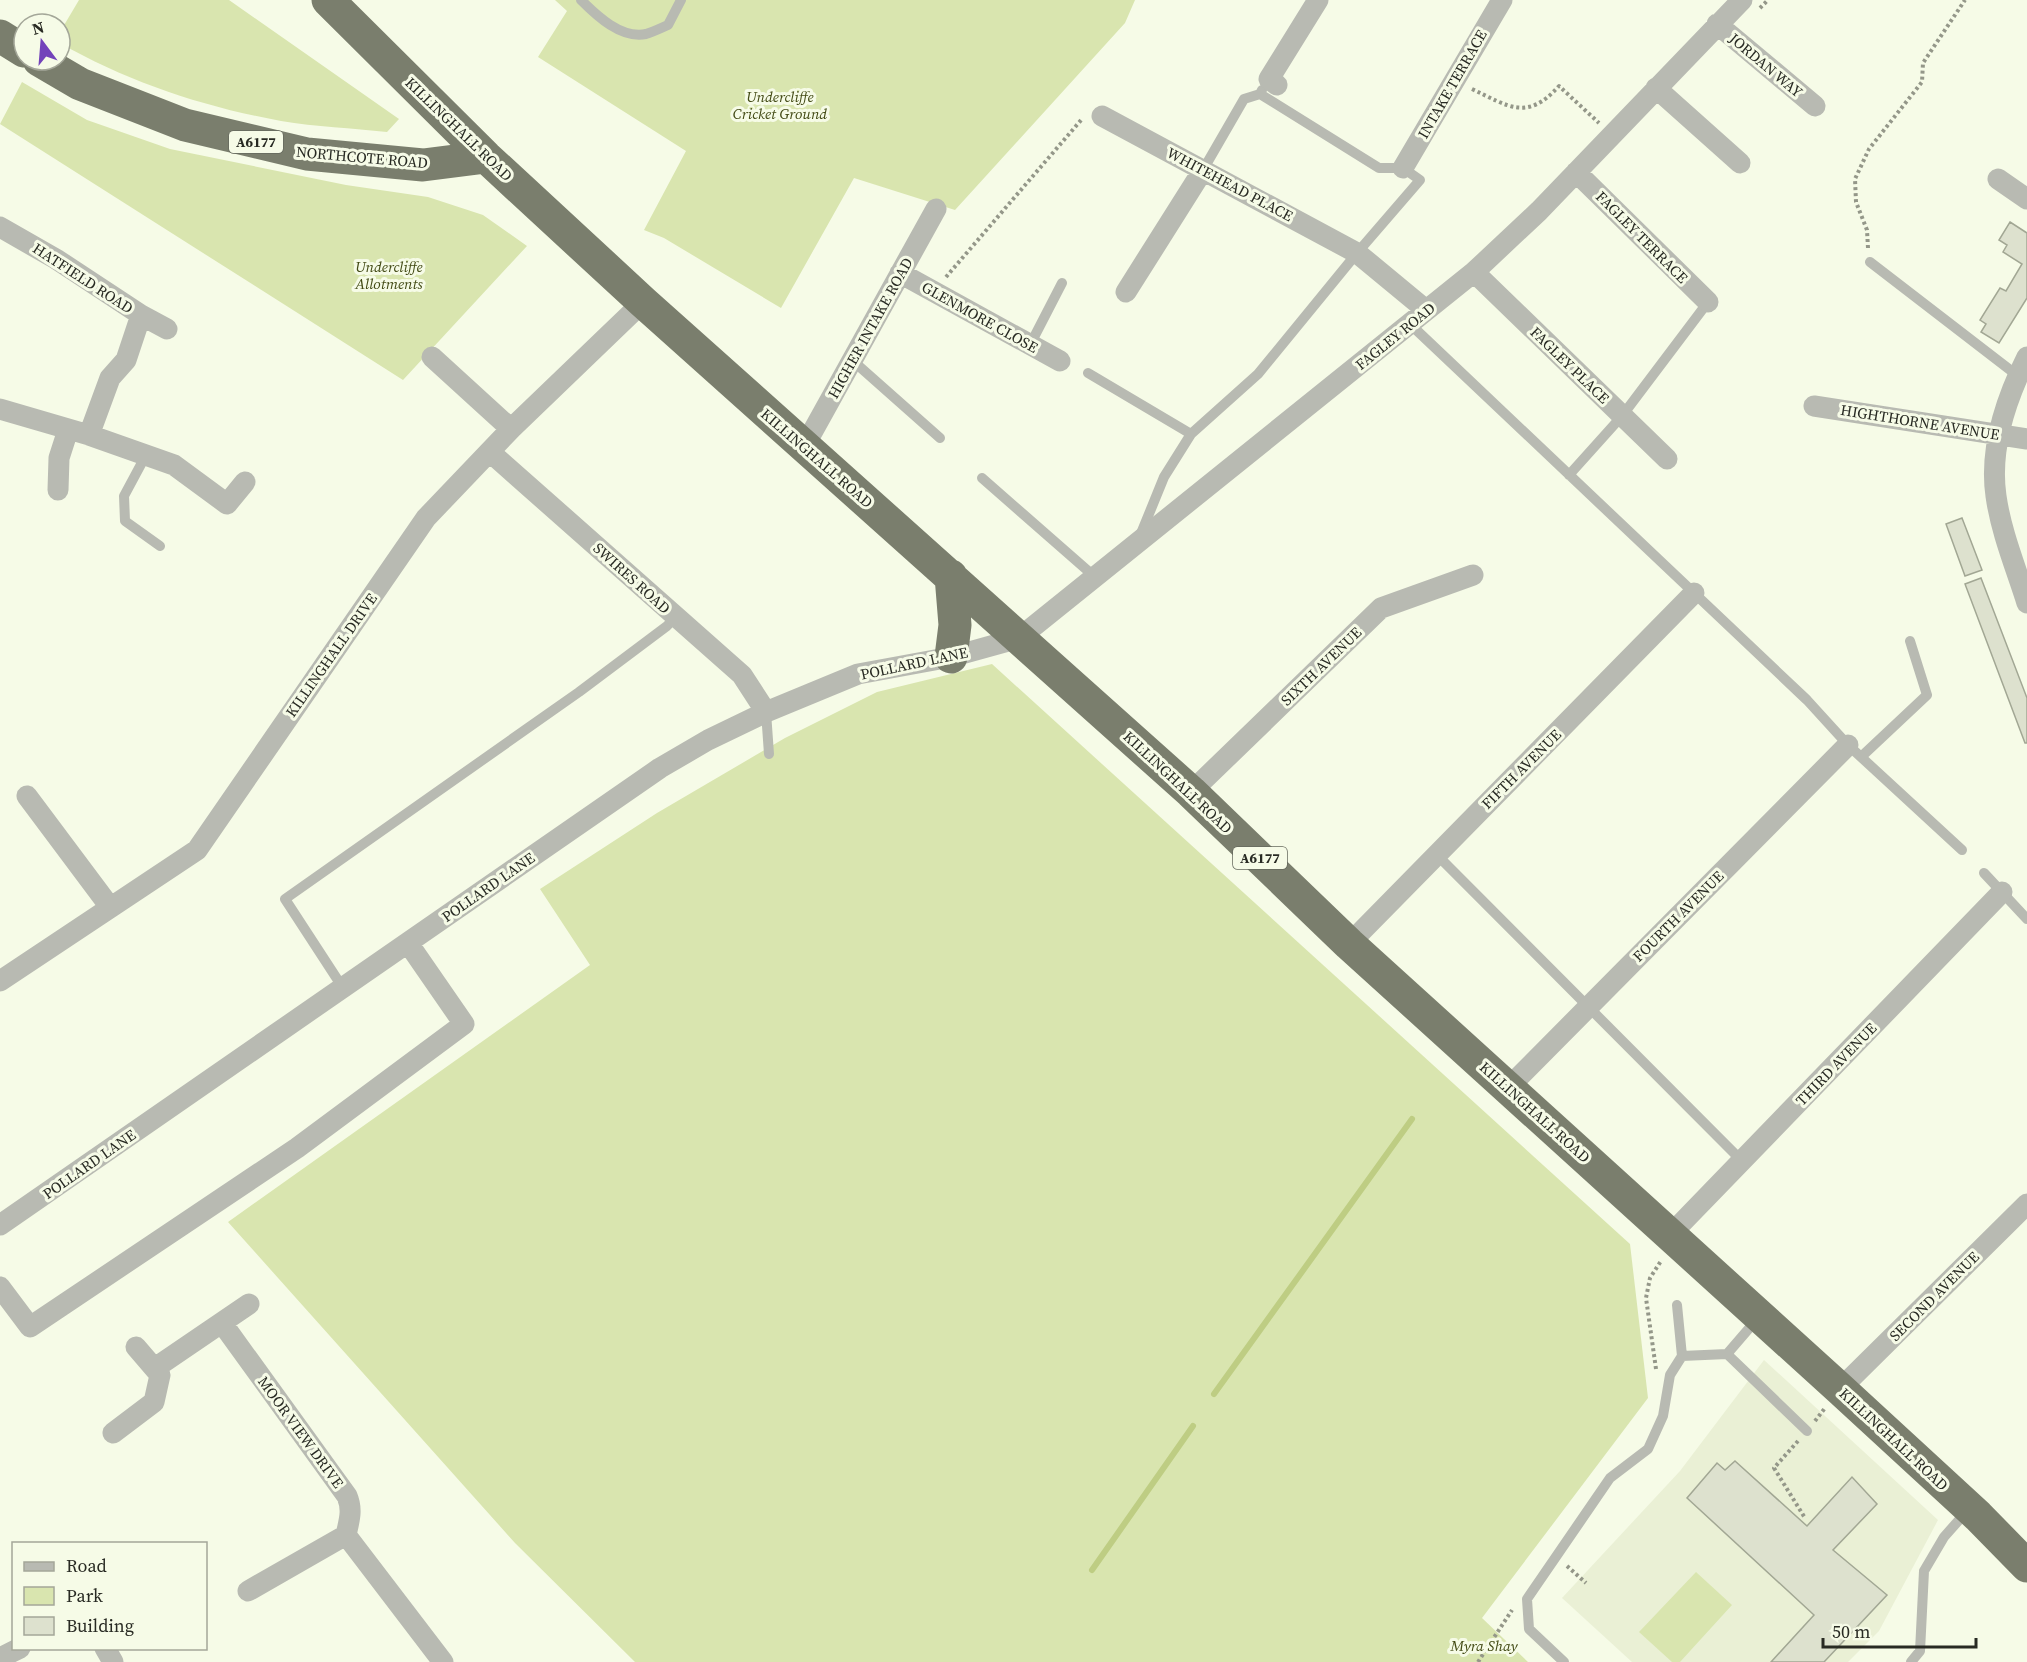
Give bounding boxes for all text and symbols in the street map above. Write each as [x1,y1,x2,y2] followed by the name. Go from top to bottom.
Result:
[12,12,72,72] north arrow
[29,15,47,40] text: N
[1412,26,1492,142] street label: INTAKE TERRACE
[1724,27,1808,102] street label: JORDAN WAY
[401,72,517,186] street label: KILLINGHALL ROAD
[733,86,827,124] park label: Undercliffe Cricket Ground
[229,131,283,153] road number: A6177
[295,141,429,173] street label: NORTHCOTE ROAD
[1163,142,1297,226] street label: WHITEHEAD PLACE
[1591,186,1693,288] street label: FAGLEY TERRACE
[29,238,137,318] street label: HATFIELD ROAD
[822,254,918,402] street label: HIGHER INTAKE ROAD
[354,256,423,294] park label: Undercliffe Allotments
[918,276,1042,358] street label: GLENMORE CLOSE
[1351,297,1439,375] street label: FAGLEY ROAD
[1526,322,1614,408] street label: FAGLEY PLACE
[1839,399,2001,445] street label: HIGHTHORNE AVENUE
[757,404,877,512] street label: KILLINGHALL ROAD
[589,538,675,618] street label: SWIRES ROAD
[280,589,382,721] street label: KILLINGHALL DRIVE
[1276,622,1366,710] street label: SIXTH AVENUE
[858,641,970,685] street label: POLLARD LANE
[1476,724,1566,814] street label: FIFTH AVENUE
[1119,726,1237,838] street label: KILLINGHALL ROAD
[437,847,539,927] street label: POLLARD LANE
[1233,847,1287,869] road number: A6177
[1628,866,1728,966] street label: FOURTH AVENUE
[1791,1018,1881,1110] street label: THIRD AVENUE
[1475,1057,1595,1167] street label: KILLINGHALL ROAD
[38,1124,140,1204] street label: POLLARD LANE
[1884,1246,1984,1346] street label: SECOND AVENUE
[253,1372,349,1492] street label: MOOR VIEW DRIVE
[1835,1383,1953,1495] street label: KILLINGHALL ROAD
[12,1542,207,1650] legend
[66,1553,107,1578] text: Road
[66,1583,103,1608] text: Park
[1823,1611,1976,1649] scale bar
[66,1613,134,1638] text: Building
[1832,1619,1870,1644] text: 50 m
[1449,1635,1518,1656] park label: Myra Shay

